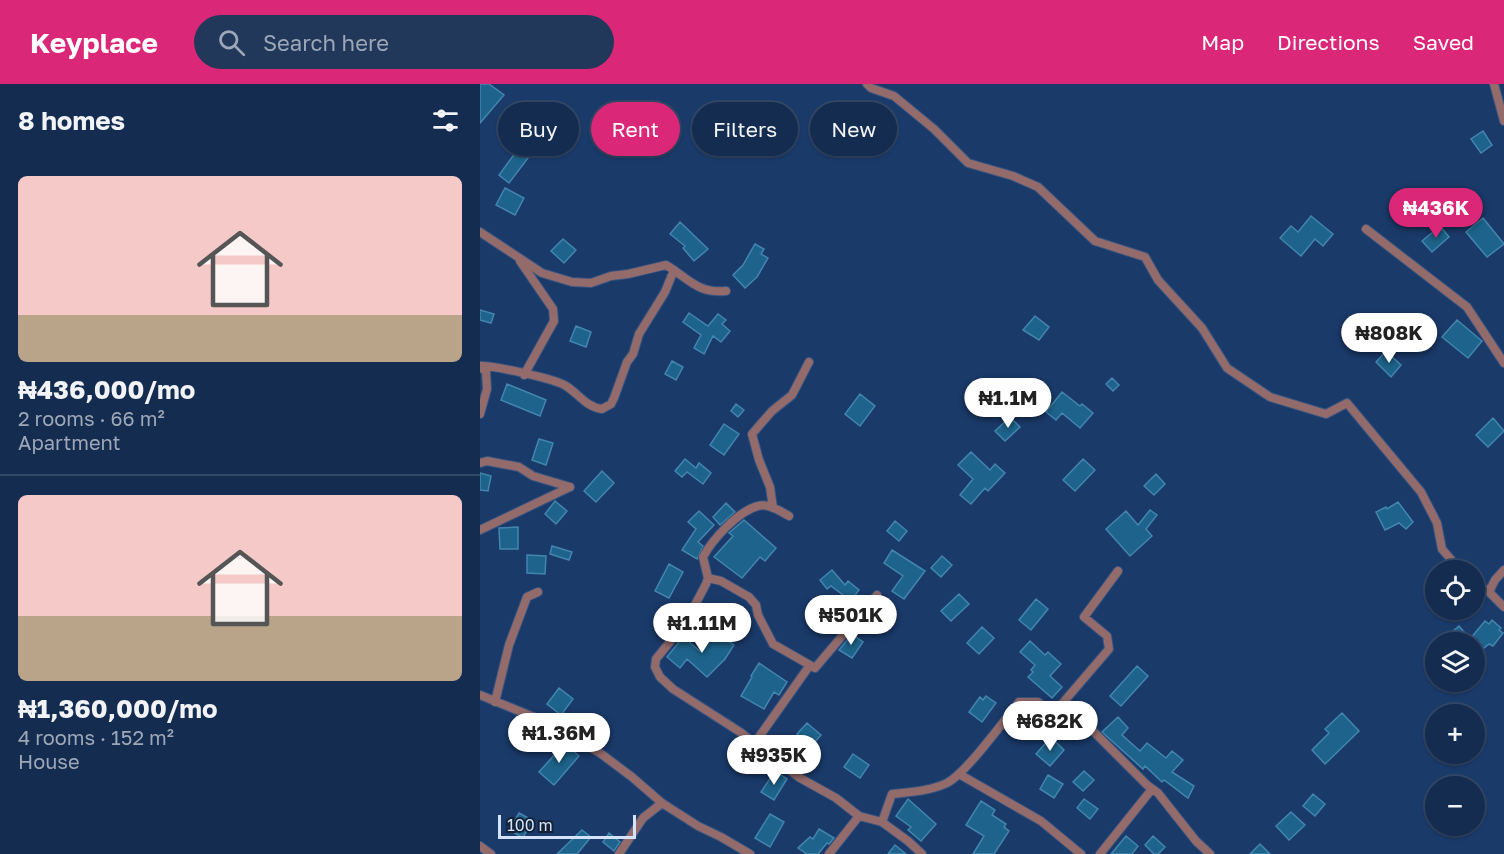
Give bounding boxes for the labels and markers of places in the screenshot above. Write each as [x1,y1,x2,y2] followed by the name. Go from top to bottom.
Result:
[1394,188,1478,239] pin: ₦436K
[1347,313,1431,364] pin: ₦808K
[966,378,1050,429] pin: ₦1.1M
[809,595,893,646] pin: ₦501K
[653,603,751,654] pin: ₦1.11M
[1008,701,1092,752] pin: ₦682K
[510,713,608,764] pin: ₦1.36M
[732,735,816,786] pin: ₦935K

